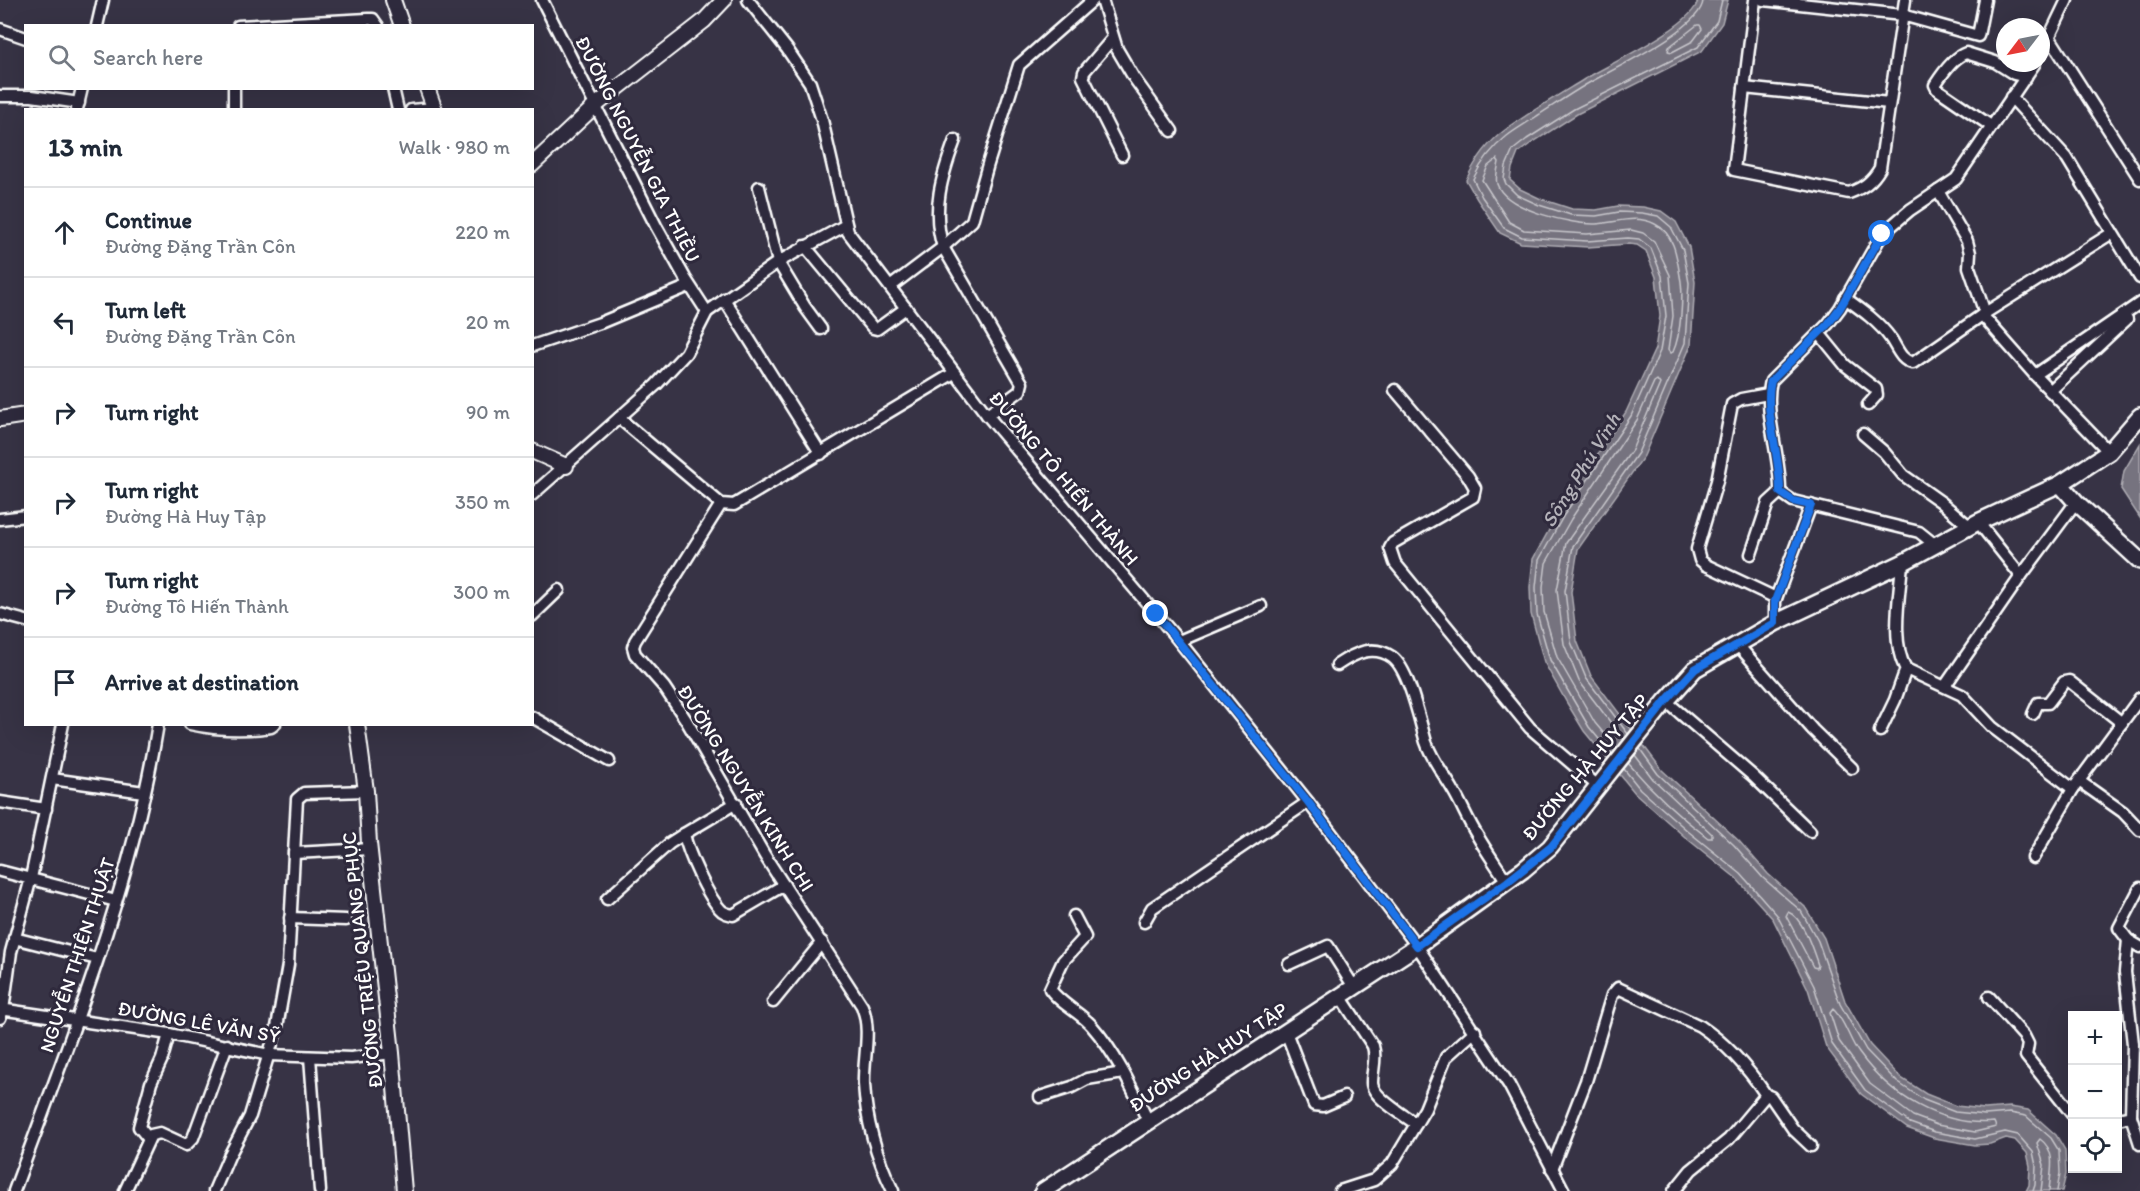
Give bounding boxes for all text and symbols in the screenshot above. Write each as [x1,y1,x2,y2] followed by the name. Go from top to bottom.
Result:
[1996,18,2050,72] north arrow
[24,24,534,90] search box
[570,31,707,266] street label: ĐƯỜNG NGUYỄN GIA THIỀU
[45,41,78,74] icon: search
[93,44,203,71] text: Search here
[48,131,122,163] text: 13 min
[398,135,510,159] text: Walk · 980 m
[105,207,192,234] text: Continue
[48,216,81,249] icon: ahead
[455,220,510,244] text: 220 m
[1868,220,1894,246] route start
[105,234,296,258] text: Đường Đặng Trần Côn
[105,297,186,324] text: Turn left
[48,306,81,339] icon: left
[466,310,510,334] text: 20 m
[105,324,296,348] text: Đường Đặng Trần Côn
[984,386,1144,570] street label: ĐƯỜNG TÔ HIẾN THÀNH
[48,396,81,429] icon: right
[105,399,199,426] text: Turn right
[466,400,510,424] text: 90 m
[1536,408,1626,531] water label: Sông Phú Vinh
[105,477,199,504] text: Turn right
[48,486,81,519] icon: right
[455,490,510,514] text: 350 m
[105,504,266,528] text: Đường Hà Huy Tập
[105,567,199,594] text: Turn right
[48,576,81,609] icon: right
[453,580,510,604] text: 300 m
[105,594,289,618] text: Đường Tô Hiến Thành
[1142,600,1168,626] route end
[48,666,81,699] icon: arrive
[105,669,299,696] text: Arrive at destination
[672,680,820,896] street label: ĐƯỜNG NGUYỄN KINH CHI
[1517,689,1653,845] street label: ĐƯỜNG HÀ HUY TẬP
[337,830,387,1089] street label: ĐƯỜNG TRIỆU QUANG PHỤC
[33,854,120,1056] street label: NGUYỄN THIỆN THUẬT
[116,996,283,1048] street label: ĐƯỜNG LÊ VĂN SỸ
[1124,997,1292,1117] street label: ĐƯỜNG HÀ HUY TẬP
[2068,1011,2122,1173] map controls
[2068,1011,2122,1065] button: +
[2068,1065,2122,1119] button: −
[2068,1119,2122,1173] button: locate

